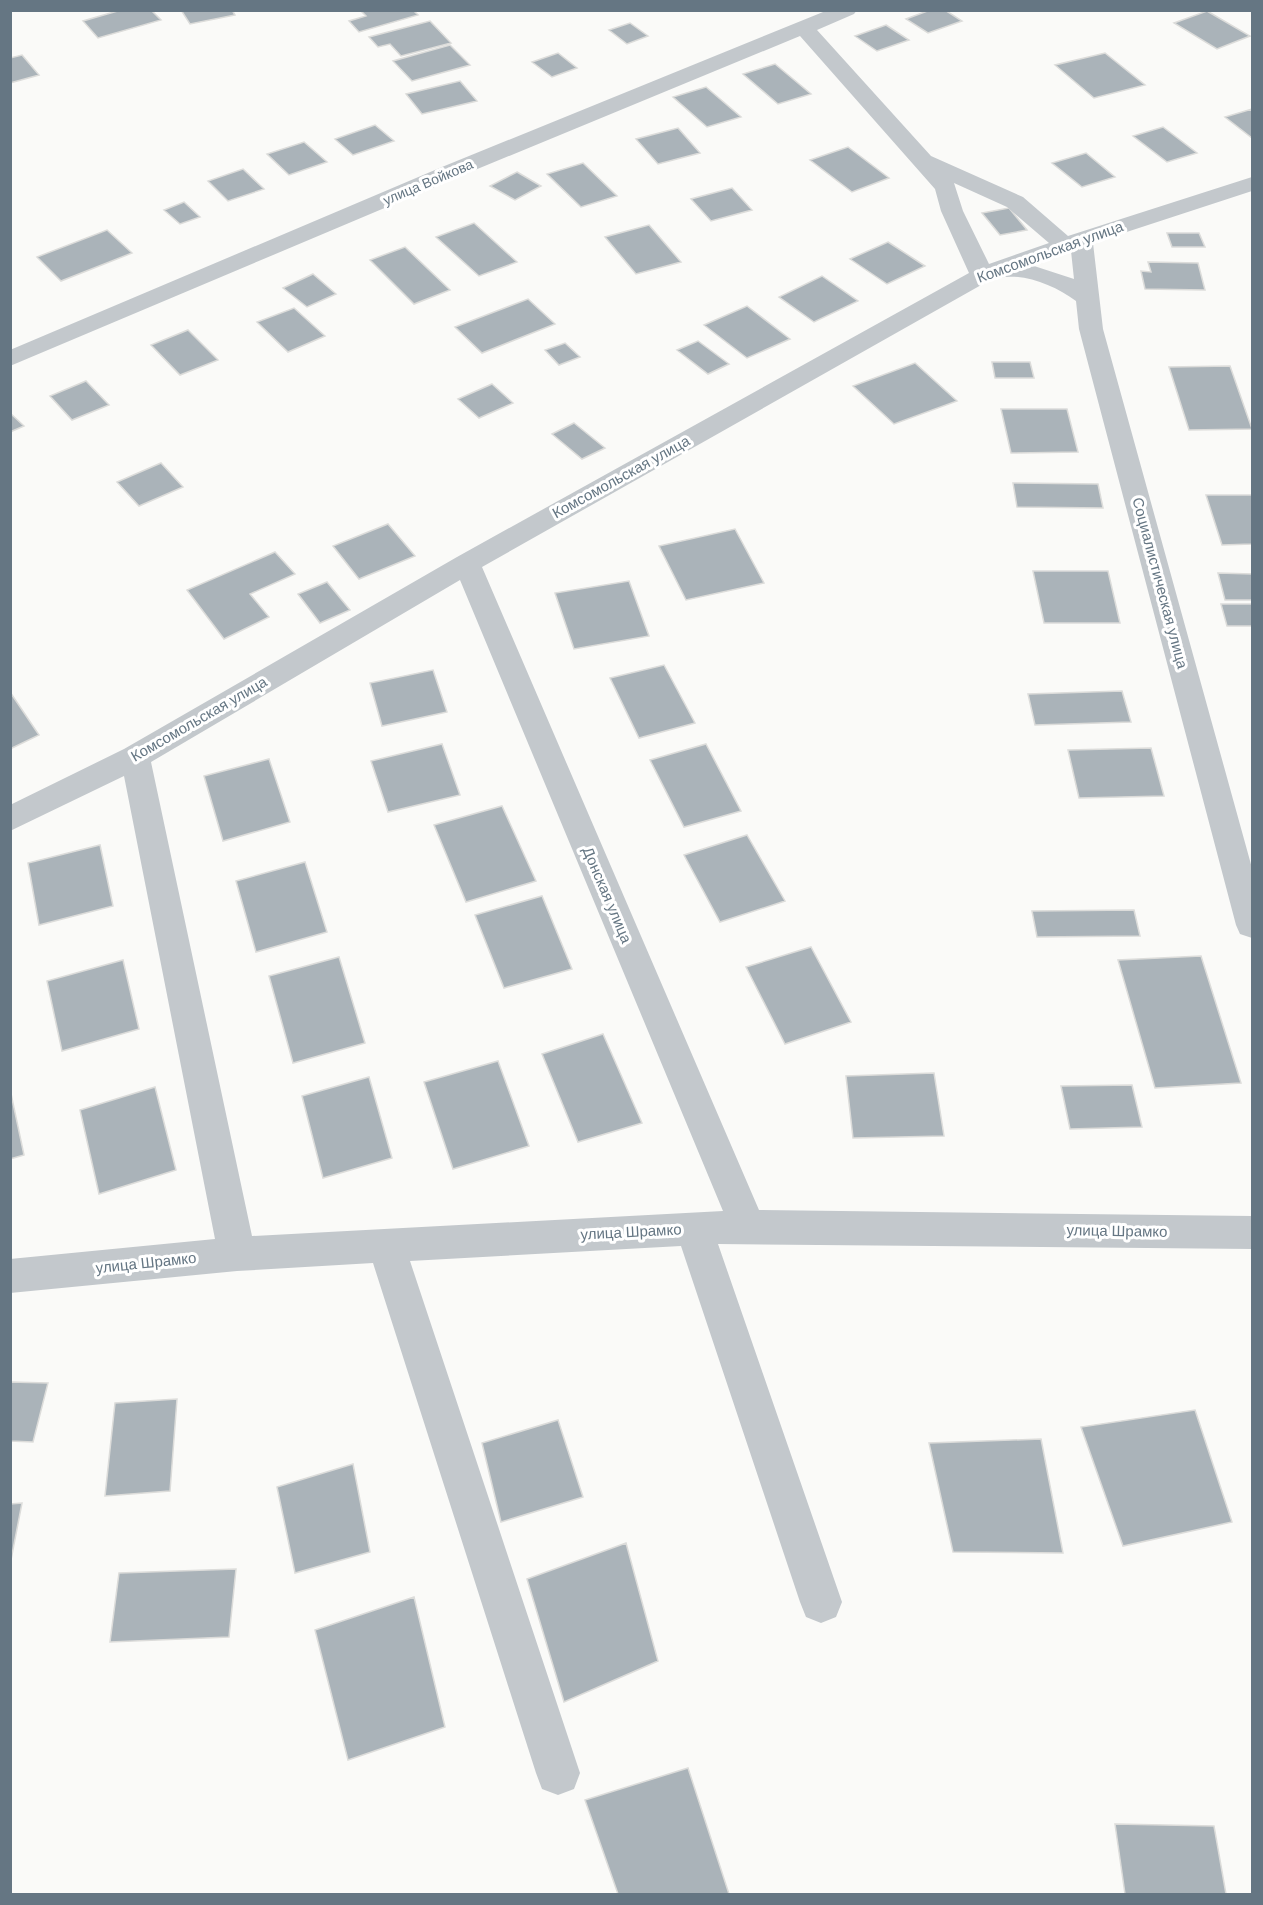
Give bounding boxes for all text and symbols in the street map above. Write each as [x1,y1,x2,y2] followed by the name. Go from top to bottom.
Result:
[380,155,476,209] street label: улица Войкова
[974,216,1127,288] street label: Комсомольская улица
[549,431,694,523] street label: Комсомольская улица
[1127,495,1193,672] street label: Социалистическая улица
[127,671,271,766] street label: Комсомольская улица
[578,844,637,947] street label: Донская улица
[580,1219,682,1245] street label: улица Шрамко
[1066,1220,1168,1242] street label: улица Шрамко
[95,1248,197,1278] street label: улица Шрамко

